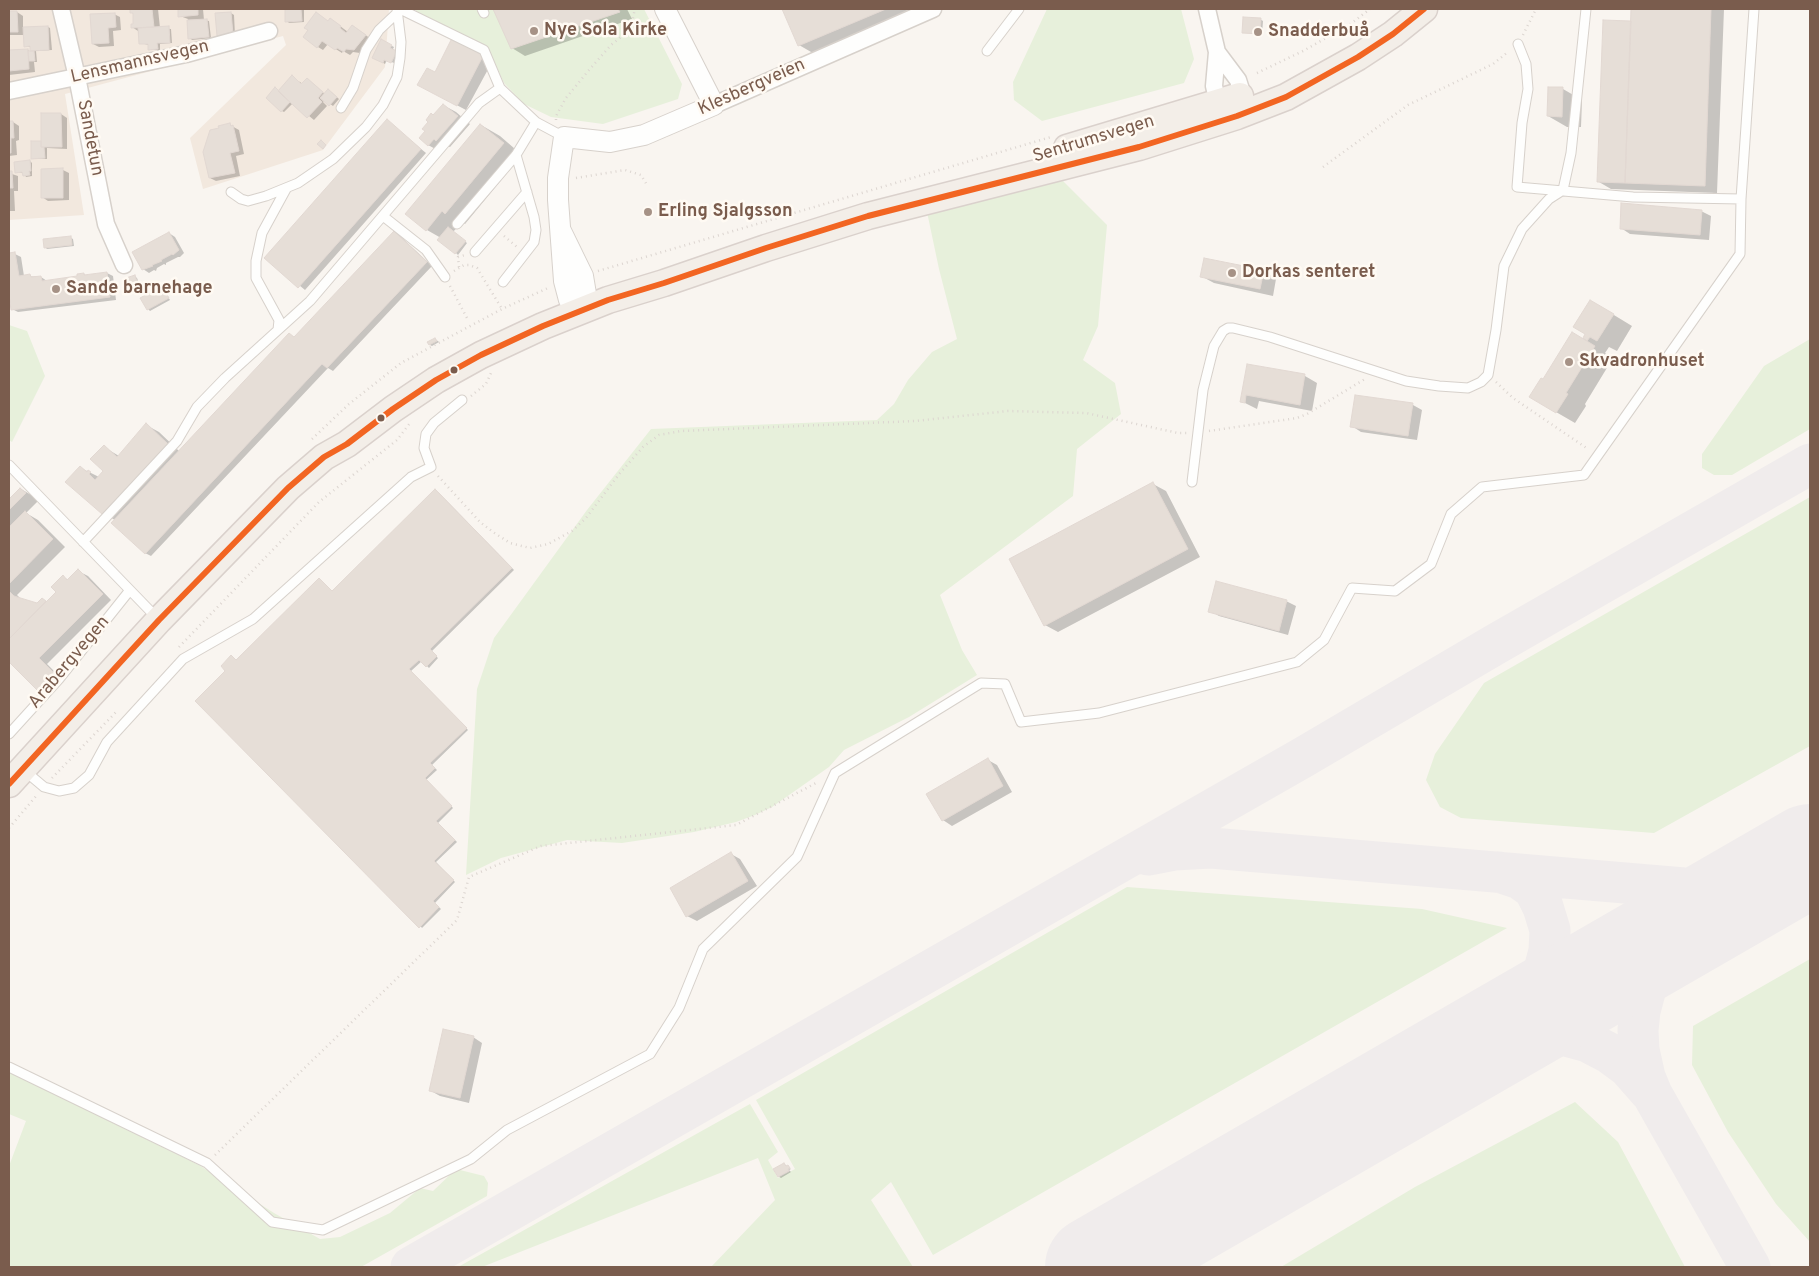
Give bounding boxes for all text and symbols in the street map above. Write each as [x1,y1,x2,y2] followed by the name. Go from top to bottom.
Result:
[544,20,667,42] place label: Nye Sola Kirke
[1268,21,1369,43] place label: Snadderbuå
[528,25,540,37] marker: Nye Sola Kirke
[1252,26,1264,38] marker: Snadderbuå
[69,37,211,89] street label: Lensmannsvegen
[695,55,809,121] street label: Klesbergveien
[71,98,107,178] street label: Sandetun
[1031,111,1157,169] street label: Sentrumsvegen
[658,201,793,223] place label: Erling Sjalgsson
[642,206,654,218] marker: Erling Sjalgsson
[1242,262,1375,284] place label: Dorkas senteret
[1226,267,1238,279] marker: Dorkas senteret
[66,278,212,300] place label: Sande barnehage
[50,283,62,295] marker: Sande barnehage
[1579,351,1705,373] place label: Skvadronhuset
[1563,356,1575,368] marker: Skvadronhuset
[449,365,459,375] unlabelled marker
[376,413,386,423] unlabelled marker
[25,612,115,714] street label: Arabergvegen

